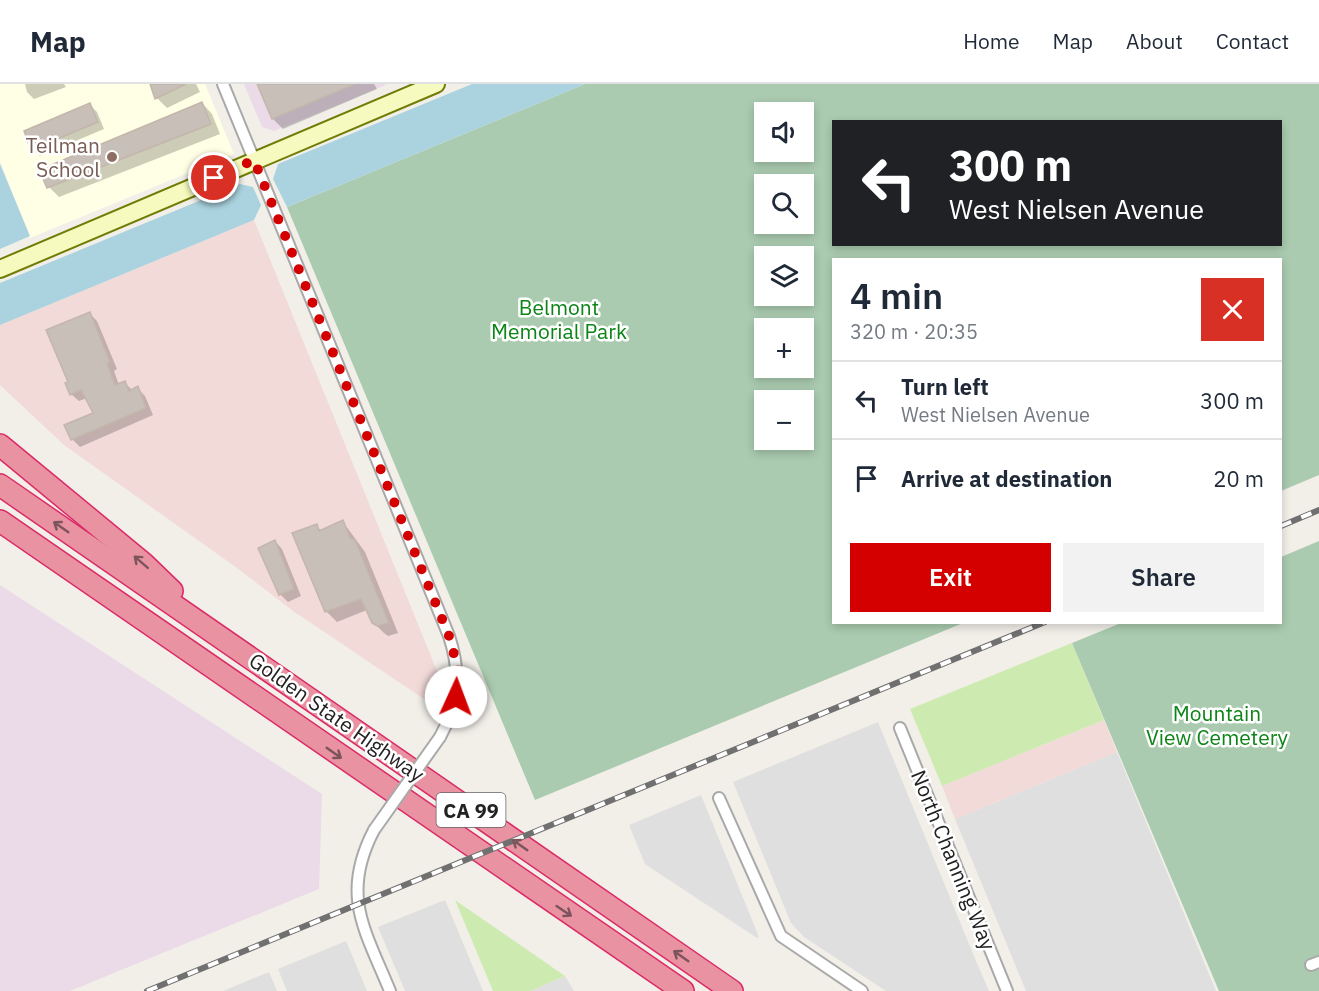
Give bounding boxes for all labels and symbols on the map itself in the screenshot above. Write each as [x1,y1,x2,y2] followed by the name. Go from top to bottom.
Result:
[25,131,100,183] place label: Teilman School
[105,150,119,164] marker: Teilman School
[188,152,239,203] pin
[491,293,627,345] park label: Belmont Memorial Park
[53,521,69,533] one-way arrow
[134,555,149,569] one-way arrow
[244,646,431,788] street label: Golden State Highway
[424,665,488,729] position arrow
[1146,699,1289,751] park label: Mountain View Cemetery
[326,747,342,759] one-way arrow
[905,766,1003,955] street label: North Channing Way
[436,793,506,827] road number: CA 99
[513,839,529,851] one-way arrow
[556,905,572,917] one-way arrow
[673,950,689,962] one-way arrow

